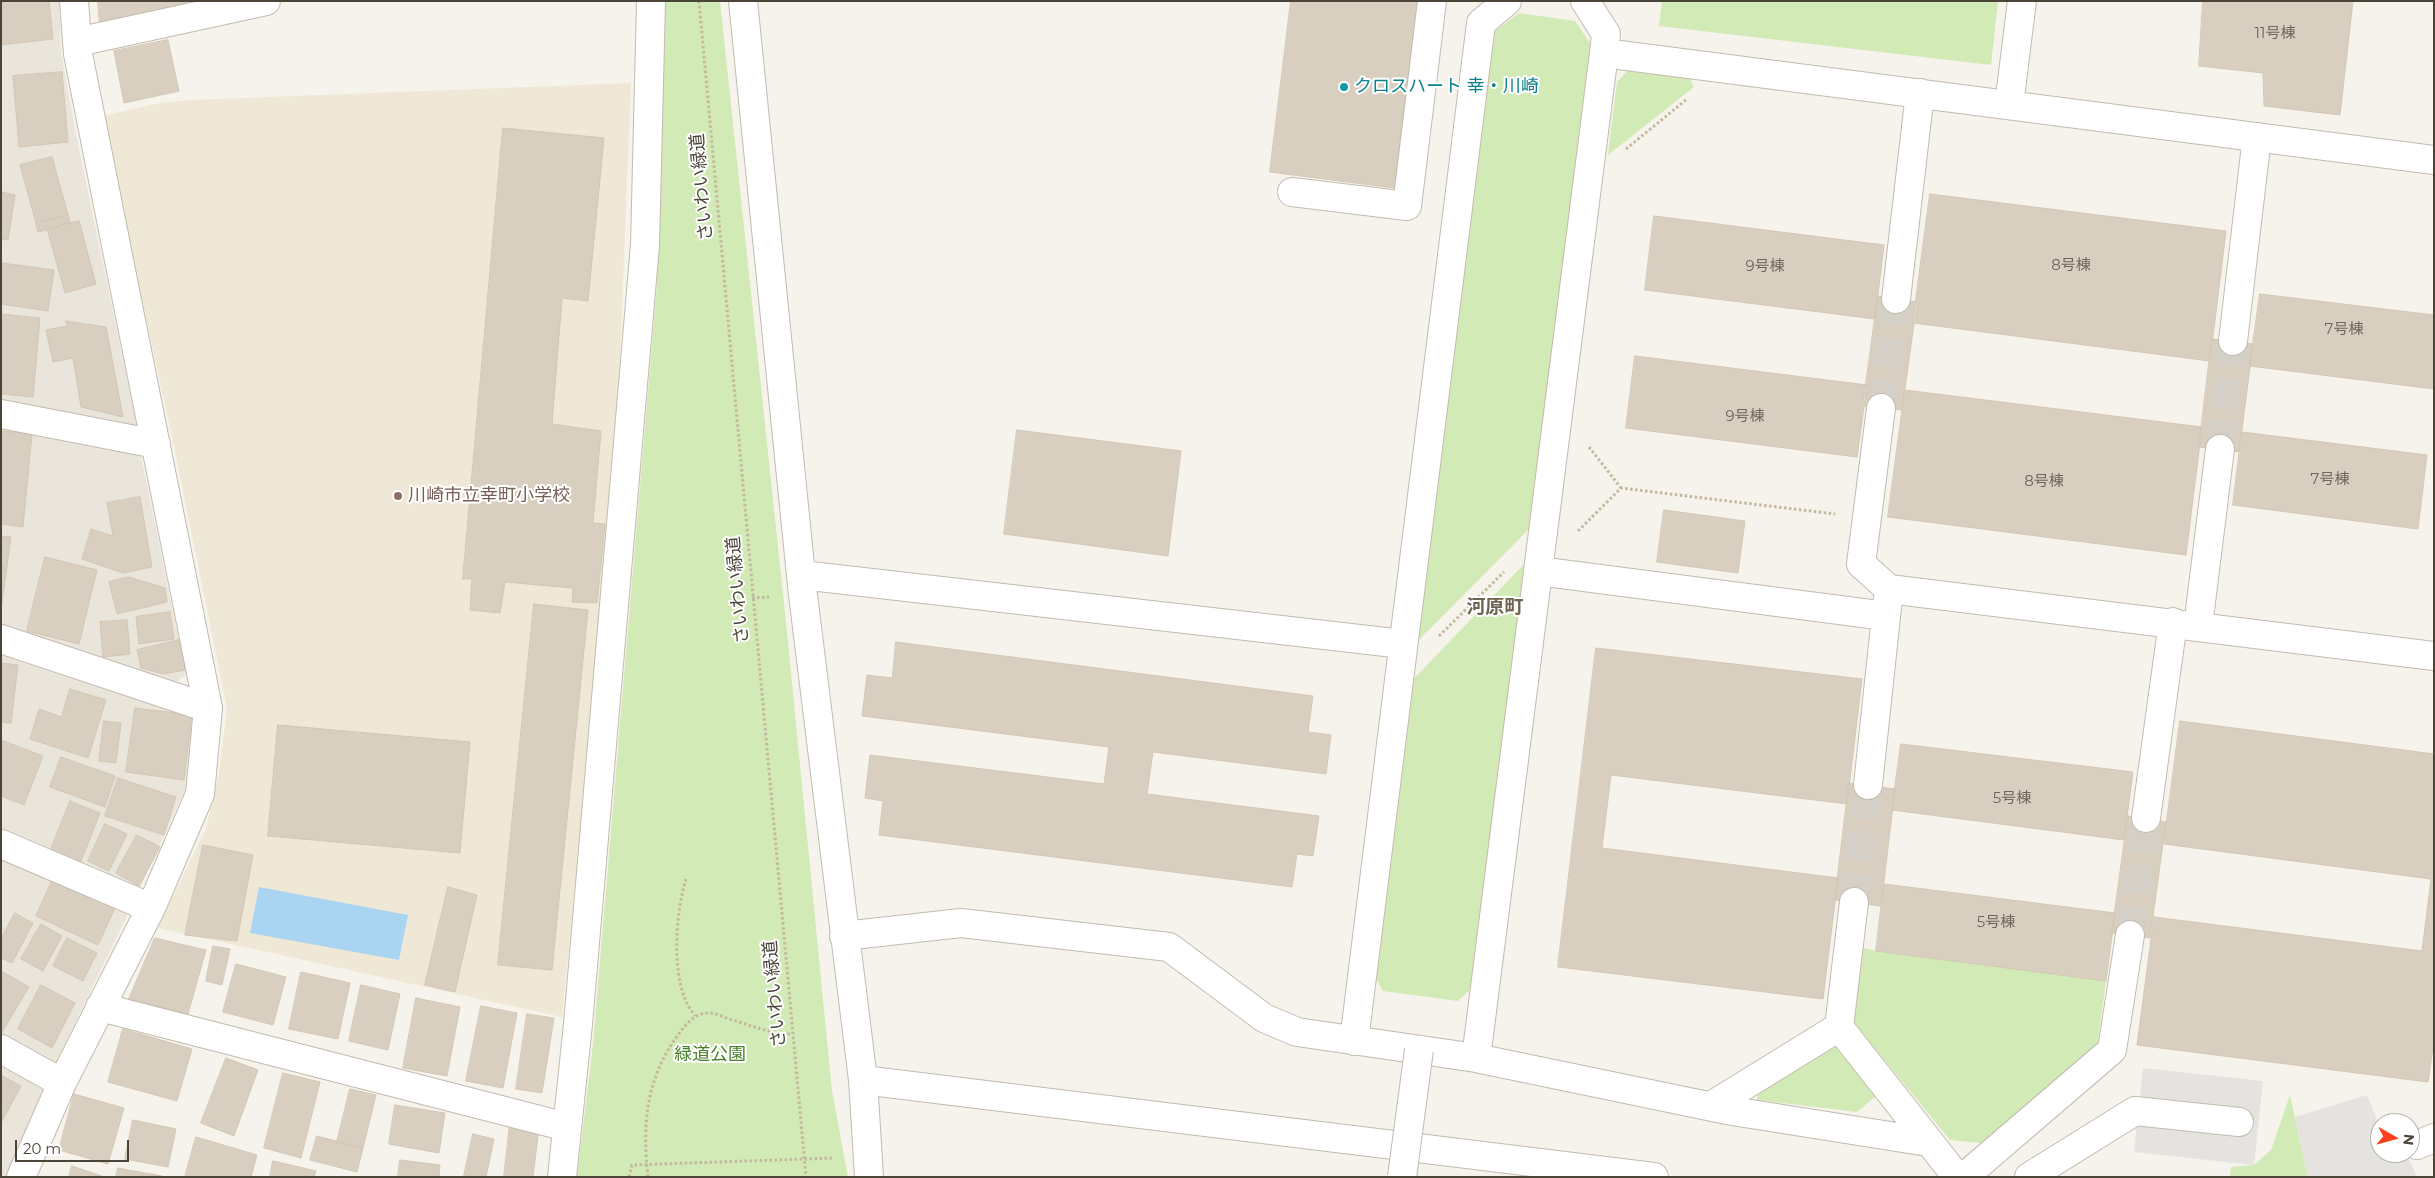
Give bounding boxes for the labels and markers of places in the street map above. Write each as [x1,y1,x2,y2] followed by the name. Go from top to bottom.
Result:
[1354,76,1539,98] place label: クロスハート 幸・川崎
[1338,81,1350,93] marker: クロスハート 幸・川崎
[408,485,570,507] place label: 川崎市立幸町小学校
[392,490,404,502] marker: 川崎市立幸町小学校

